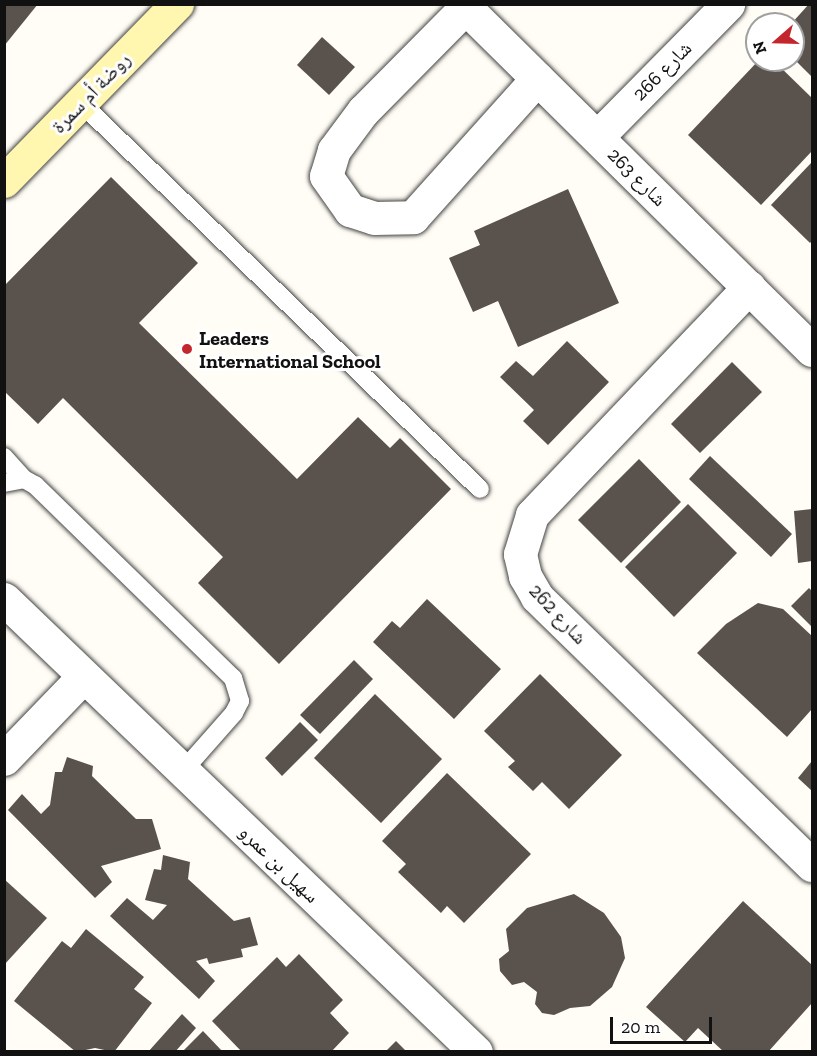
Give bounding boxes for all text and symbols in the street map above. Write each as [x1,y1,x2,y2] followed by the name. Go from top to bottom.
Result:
[745,12,805,72] north arrow
[627,36,697,106] street label: شارع 266
[748,39,771,57] text: N
[47,48,135,138] street label: روضة أم سمرة
[603,143,671,211] street label: شارع 263
[199,326,381,373] place label: Leaders International School
[180,342,194,356] marker: Leaders International School
[524,579,592,649] street label: شارع 262
[234,820,324,908] street label: سهيل بن عمرو
[613,1005,715,1043] scale bar
[621,1016,660,1038] text: 20 m

